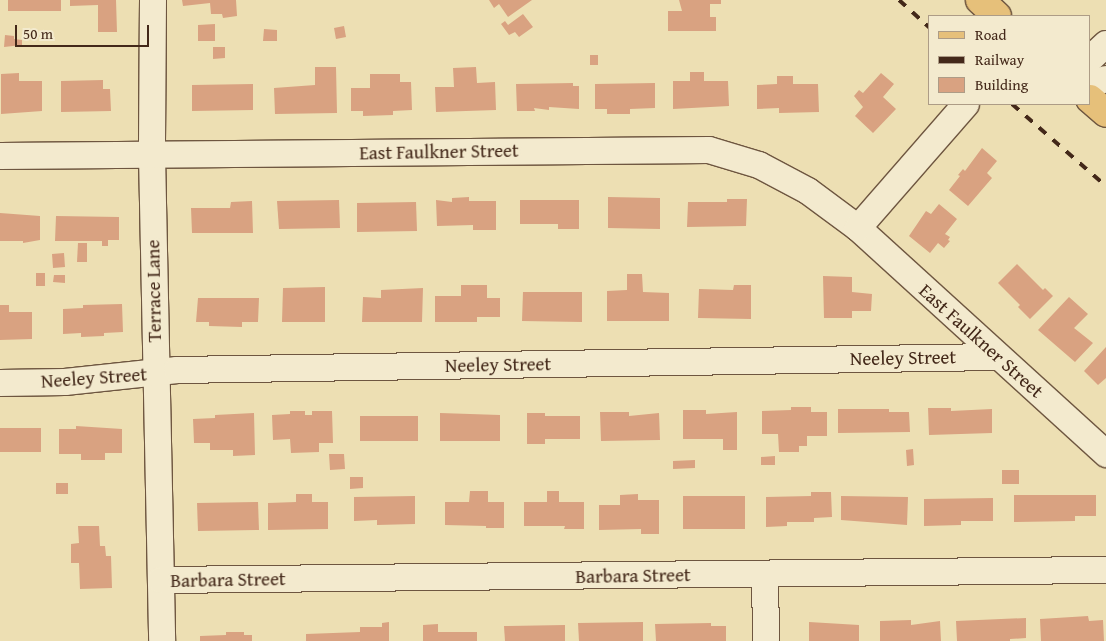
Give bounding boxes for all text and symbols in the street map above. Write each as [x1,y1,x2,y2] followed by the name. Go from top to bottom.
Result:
[18,15,151,47] scale bar
[928,15,1091,105] legend
[23,23,53,44] text: 50 m
[975,24,1006,45] text: Road
[975,49,1024,70] text: Railway
[975,74,1028,95] text: Building
[359,139,519,165] street label: East Faulkner Street
[142,239,166,343] street label: Terrace Lane
[914,279,1048,403] street label: East Faulkner Street
[850,346,956,370] street label: Neeley Street
[445,353,551,377] street label: Neeley Street
[40,363,148,393] street label: Neeley Street
[575,564,691,588] street label: Barbara Street
[170,568,286,592] street label: Barbara Street

